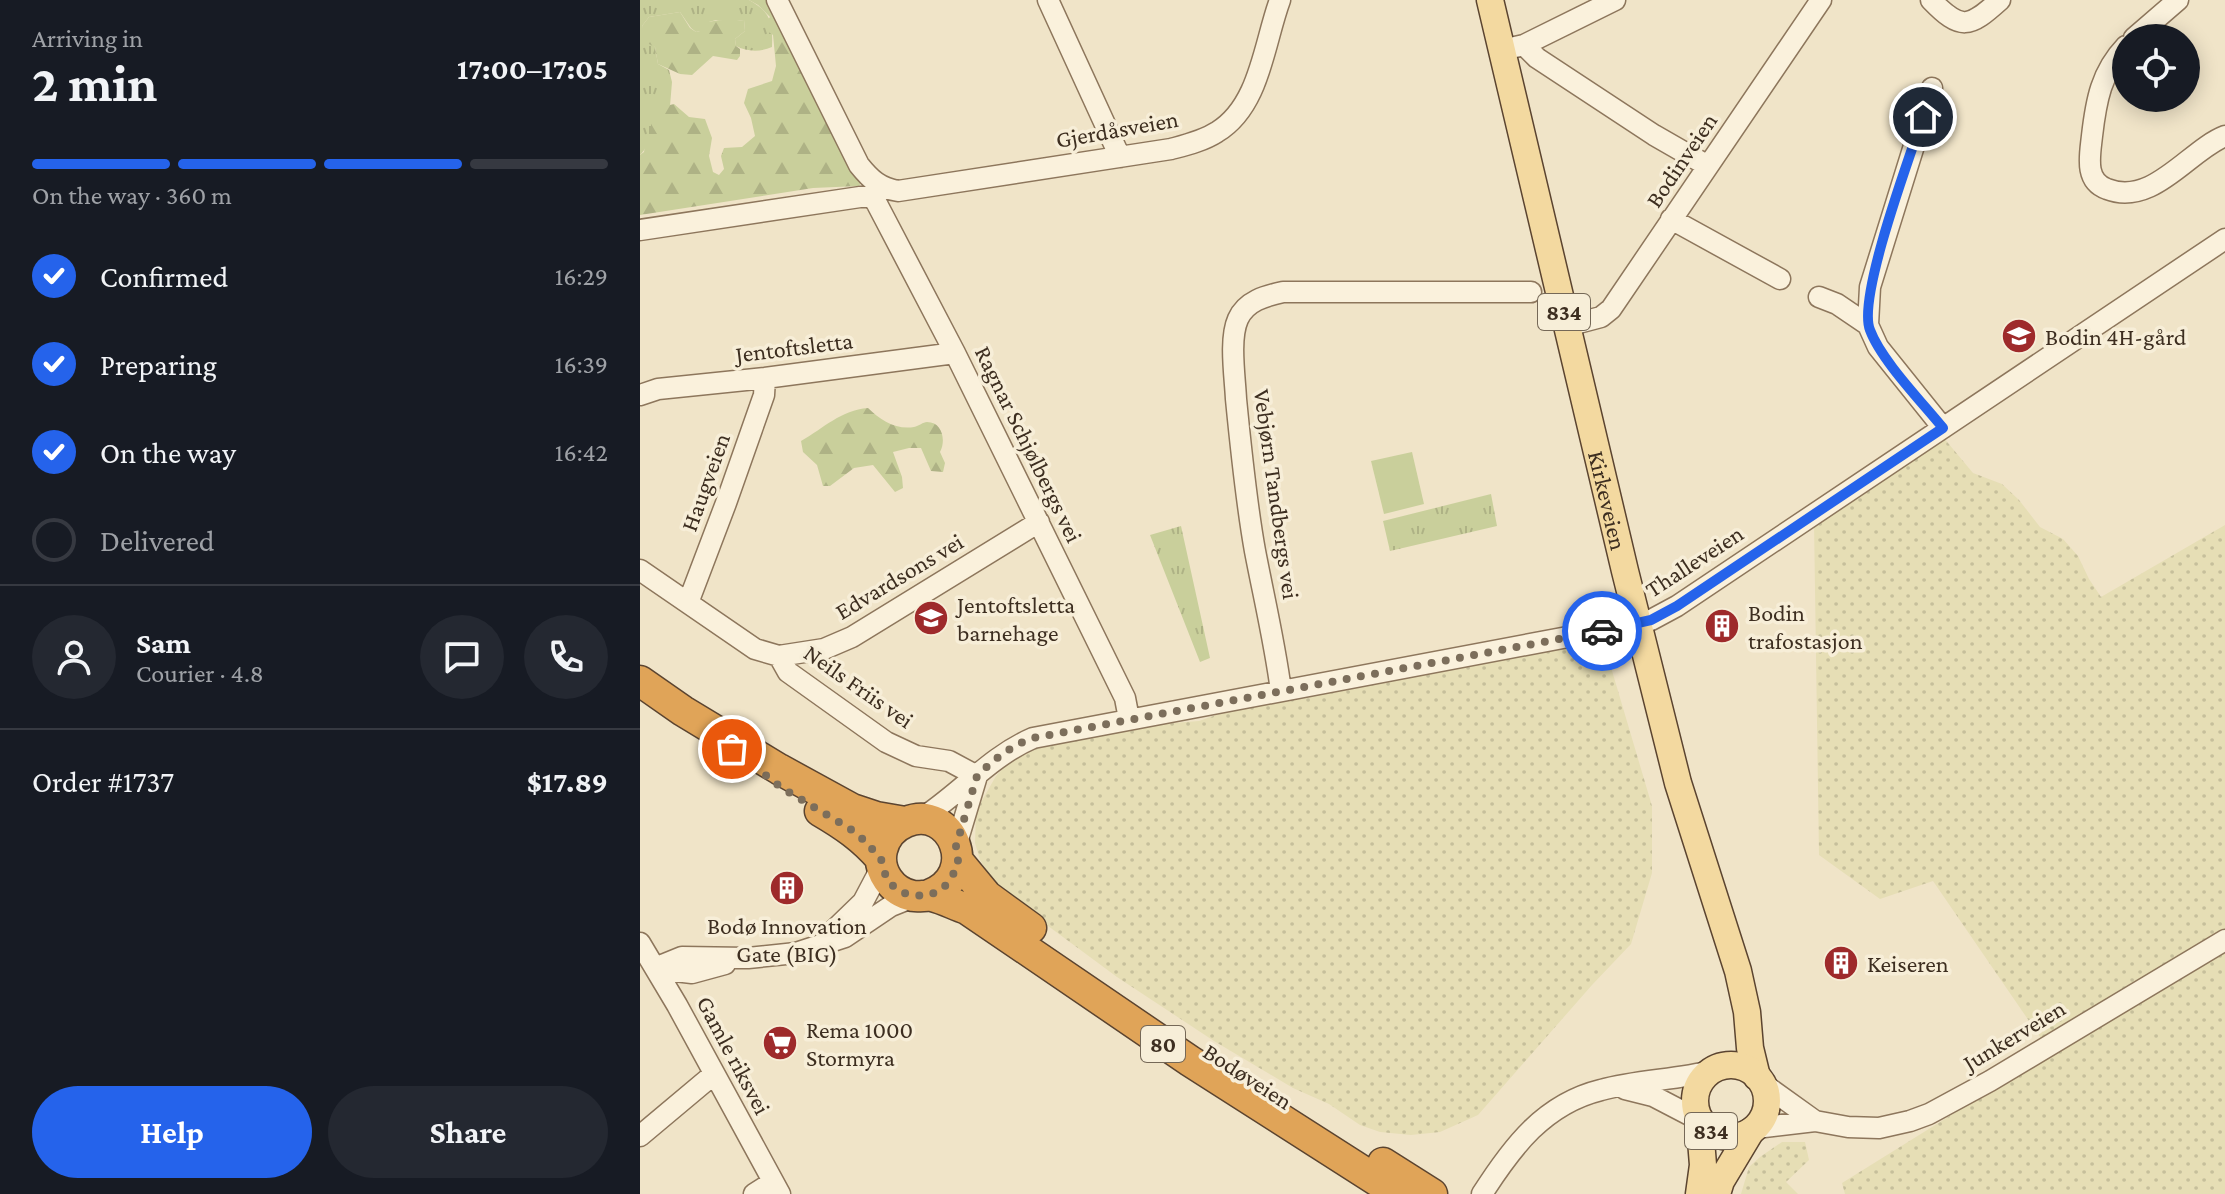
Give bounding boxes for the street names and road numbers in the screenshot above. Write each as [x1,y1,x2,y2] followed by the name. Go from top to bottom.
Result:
[1054,105,1180,153] street label: Gjerdåsveien
[1640,108,1722,212] street label: Bodinveien
[1538,294,1590,330] road number: 834
[732,326,854,368] street label: Jentoftsletta
[970,341,1088,547] street label: Ragnar Schjølbergs vei
[1249,387,1305,601] street label: Vebjørn Tandbergs vei
[675,429,735,535] street label: Haugveien
[1583,448,1633,553] street label: Kirkeveien
[1640,519,1748,603] street label: Thalleveien
[830,527,968,625] street label: Edvardsons vei
[799,638,919,734] street label: Neils Friis vei
[692,991,776,1119] street label: Gamle riksvei
[1956,994,2070,1077] street label: Junkerveien
[1141,1026,1185,1062] road number: 80
[1198,1037,1298,1115] street label: Bodøveien
[1685,1113,1737,1149] road number: 834

